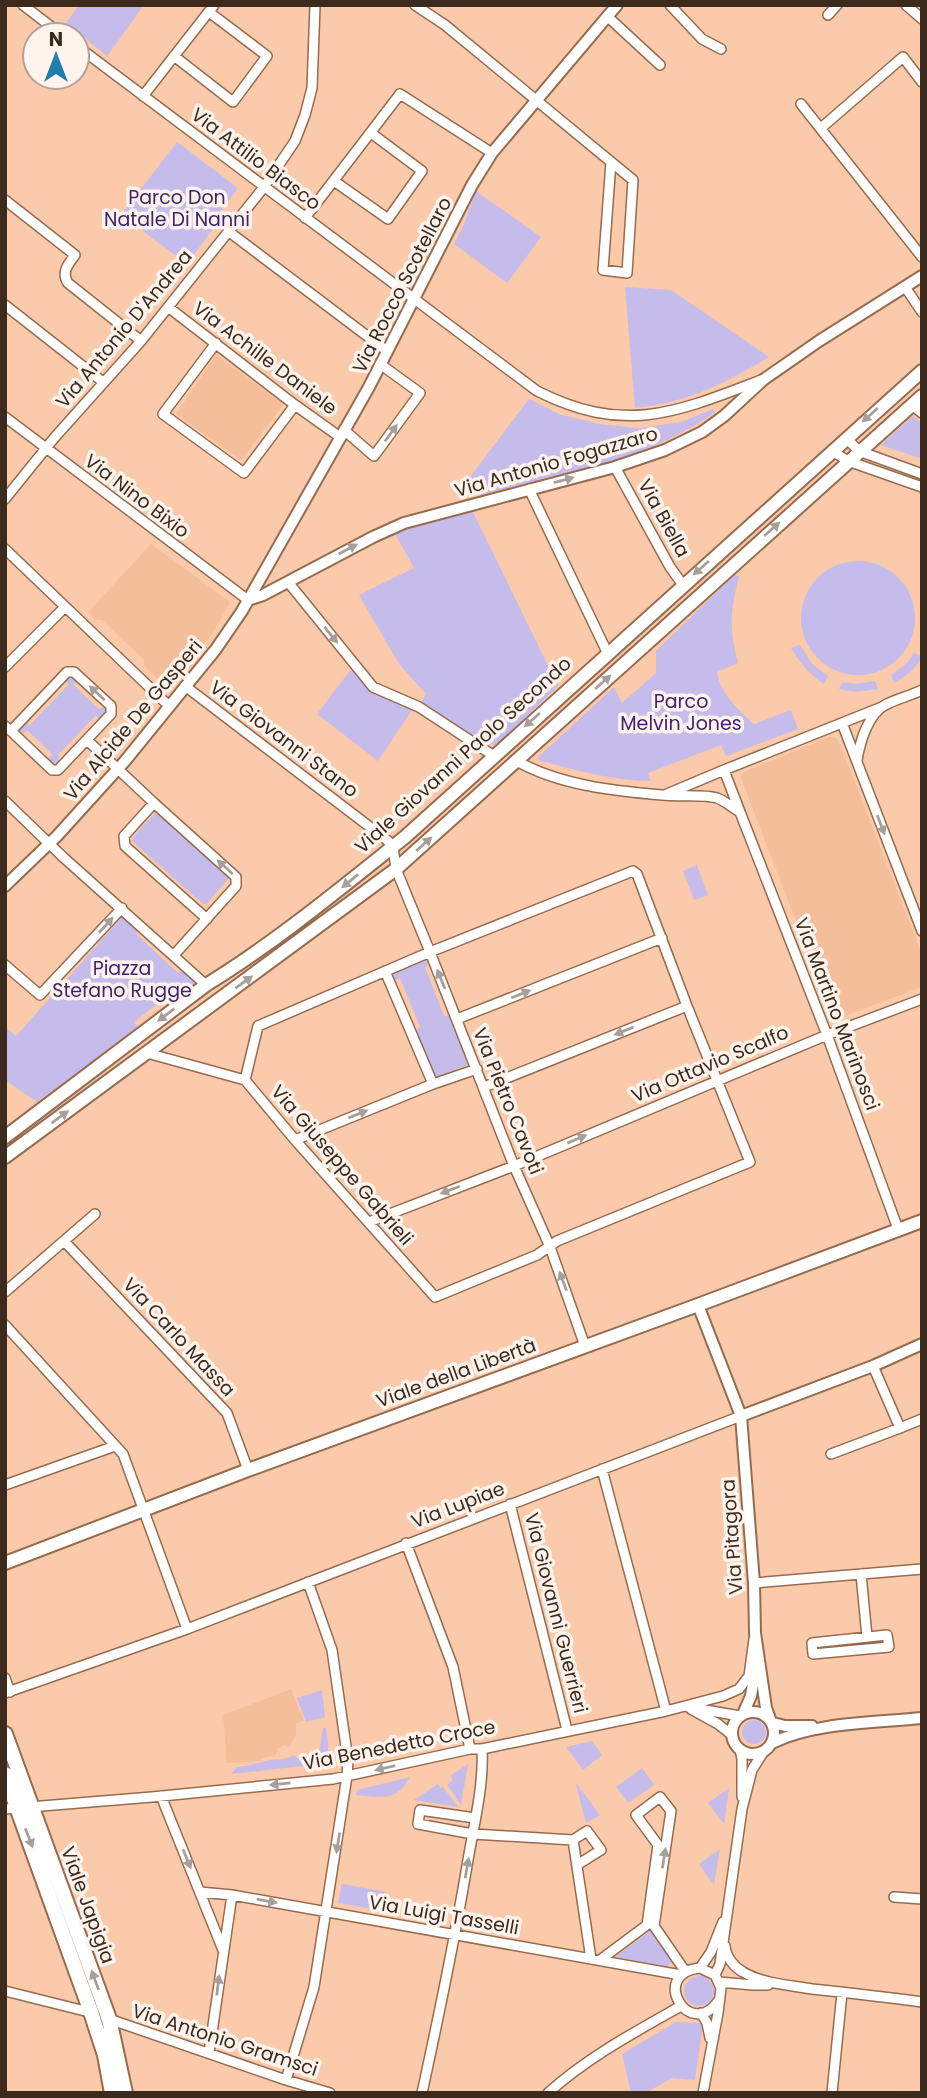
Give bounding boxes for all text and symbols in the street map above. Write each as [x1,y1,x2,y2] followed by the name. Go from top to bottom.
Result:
[21,21,91,91] north arrow
[49,26,63,53] text: N
[186,101,326,217] street label: Via Attilio Biasco
[104,184,250,233] park label: Parco Don Natale Di Nanni
[346,192,458,378] street label: Via Rocco Scotellaro
[50,244,198,414] street label: Via Antonio D'Andrea
[187,295,343,421] street label: Via Achille Daniele
[862,407,879,423] one-way arrow
[451,420,661,504] street label: Via Antonio Fogazzaro
[383,424,397,442] one-way arrow
[79,448,195,544] street label: Via Nino Bixio
[553,474,575,485] one-way arrow
[631,474,697,562] street label: Via Biella
[763,522,780,538] one-way arrow
[339,544,359,556] one-way arrow
[693,560,710,575] one-way arrow
[323,626,338,643] one-way arrow
[57,634,209,806] street label: Via Alcide De Gasperi
[349,650,577,860] street label: Viale Giovanni Paolo Secondo
[204,674,364,804] street label: Via Giovanni Stano
[594,674,612,690] one-way arrow
[89,686,106,702] one-way arrow
[620,688,742,737] park label: Parco Melvin Jones
[524,712,541,727] one-way arrow
[876,815,887,836] one-way arrow
[415,836,433,852] one-way arrow
[217,860,234,875] one-way arrow
[341,874,359,889] one-way arrow
[788,914,886,1114] street label: Via Martino Marinosci
[98,916,114,934] one-way arrow
[52,955,192,1004] park label: Piazza Stefano Rugge
[436,969,447,990] one-way arrow
[235,975,253,989] one-way arrow
[510,989,531,1000] one-way arrow
[157,1008,175,1022] one-way arrow
[627,1019,793,1109] street label: Via Ottavio Scalfo
[466,1024,550,1178] street label: Via Pietro Cavoti
[613,1026,634,1037] one-way arrow
[265,1079,419,1251] street label: Via Giuseppe Gabrieli
[348,1109,369,1120] one-way arrow
[51,1110,69,1124] one-way arrow
[567,1133,587,1145] one-way arrow
[440,1185,461,1196] one-way arrow
[557,1271,568,1292] one-way arrow
[117,1272,241,1402] street label: Via Carlo Massa
[372,1332,540,1414] street label: Viale della Libertà
[407,1475,509,1535] street label: Via Lupiae
[714,1478,750,1596] street label: Via Pitagora
[518,1510,594,1716] street label: Via Giovanni Guerrieri
[300,1713,498,1777] street label: Via Benedetto Croce
[374,1763,396,1774] one-way arrow
[268,1779,290,1790] one-way arrow
[23,1828,34,1849] one-way arrow
[332,1832,343,1854] one-way arrow
[54,1843,122,1967] street label: Viale Japigia
[659,1847,670,1869] one-way arrow
[181,1849,192,1870] one-way arrow
[462,1857,473,1879] one-way arrow
[367,1889,521,1941] street label: Via Luigi Tasselli
[257,1896,279,1907] one-way arrow
[89,1969,100,1990] one-way arrow
[213,1974,224,1996] one-way arrow
[129,1997,321,2083] street label: Via Antonio Gramsci

